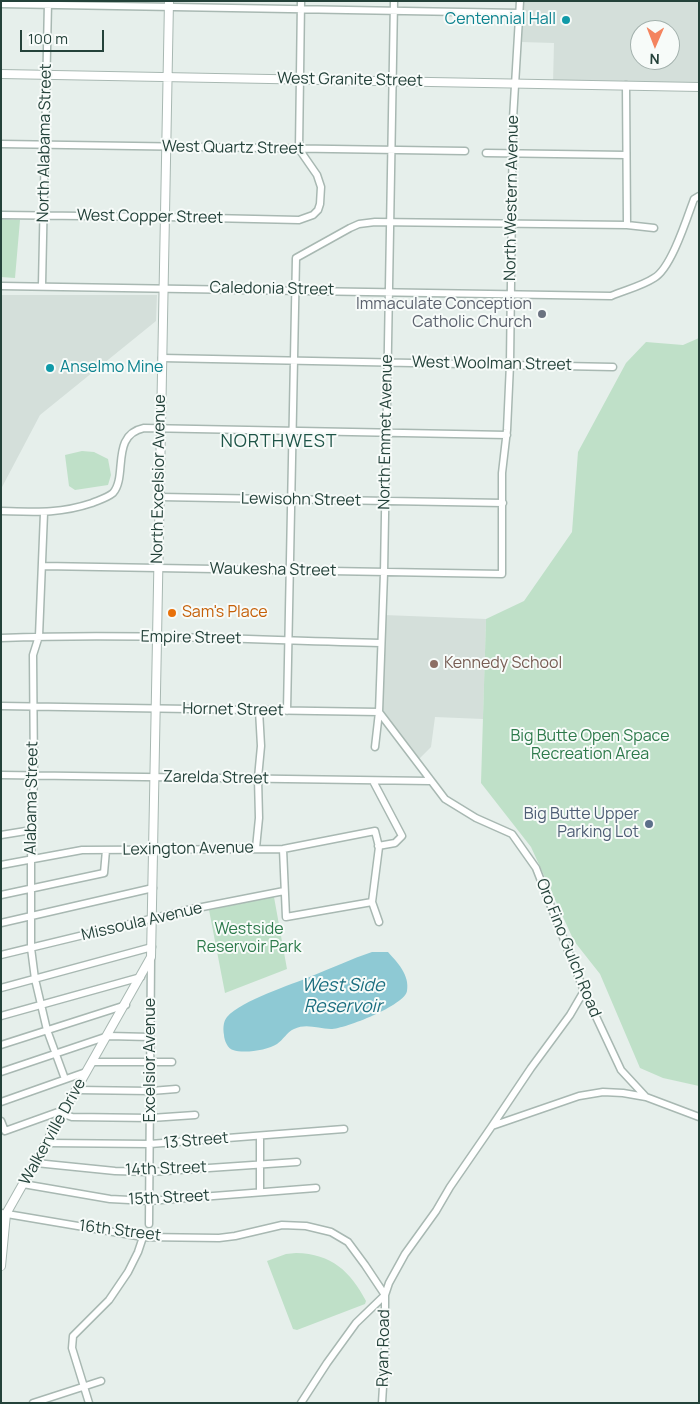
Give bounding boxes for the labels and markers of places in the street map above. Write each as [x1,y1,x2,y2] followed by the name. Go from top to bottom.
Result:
[445,10,556,30] place label: Centennial Hall
[560,14,572,26] marker: Centennial Hall
[356,295,532,333] place label: Immaculate Conception Catholic Church
[536,308,548,320] marker: Immaculate Conception Catholic Church
[60,358,163,378] place label: Anselmo Mine
[44,362,56,374] marker: Anselmo Mine
[182,603,268,623] place label: Sam's Place
[166,607,178,619] marker: Sam's Place
[444,654,562,674] place label: Kennedy School
[428,658,440,670] marker: Kennedy School
[524,805,639,843] place label: Big Butte Upper Parking Lot
[643,818,655,830] marker: Big Butte Upper Parking Lot

